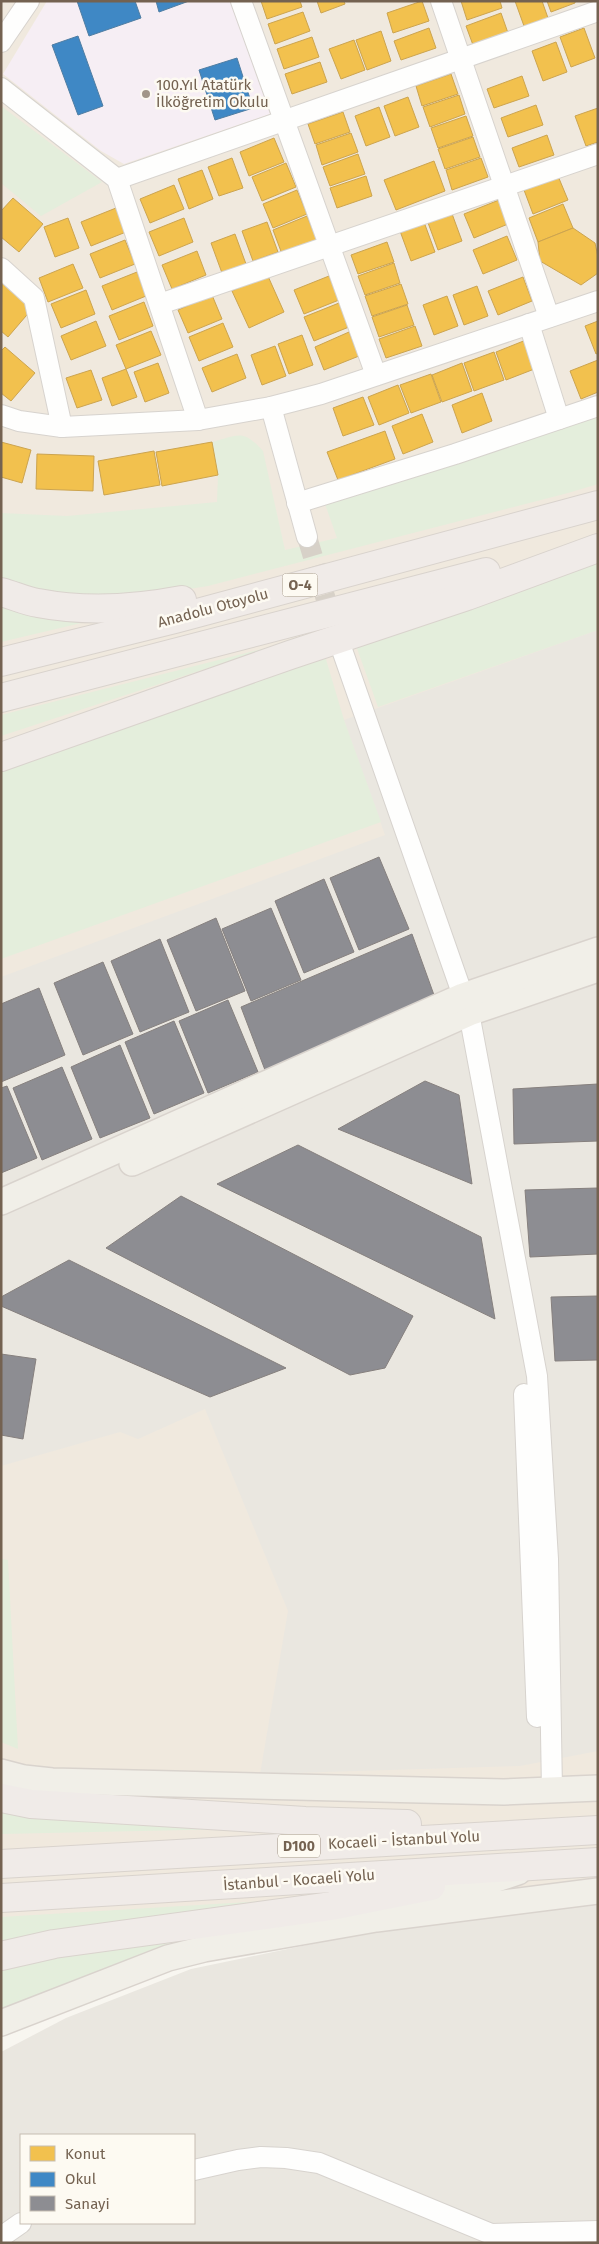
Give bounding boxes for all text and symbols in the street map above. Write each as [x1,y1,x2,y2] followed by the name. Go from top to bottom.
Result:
[156,76,269,111] place label: 100.Yıl Atatürk İlköğretim Okulu
[140,88,152,100] marker: 100.Yıl Atatürk İlköğretim Okulu
[282,574,318,596] road number: O-4
[156,585,270,631] street label: Anadolu Otoyolu
[327,1827,481,1853] street label: Kocaeli - İstanbul Yolu
[278,1834,320,1858] road number: D100
[222,1866,376,1894] street label: İstanbul - Kocaeli Yolu
[20,2134,195,2224] legend
[65,2145,106,2163] text: Konut
[65,2170,97,2188] text: Okul
[65,2195,110,2213] text: Sanayi

